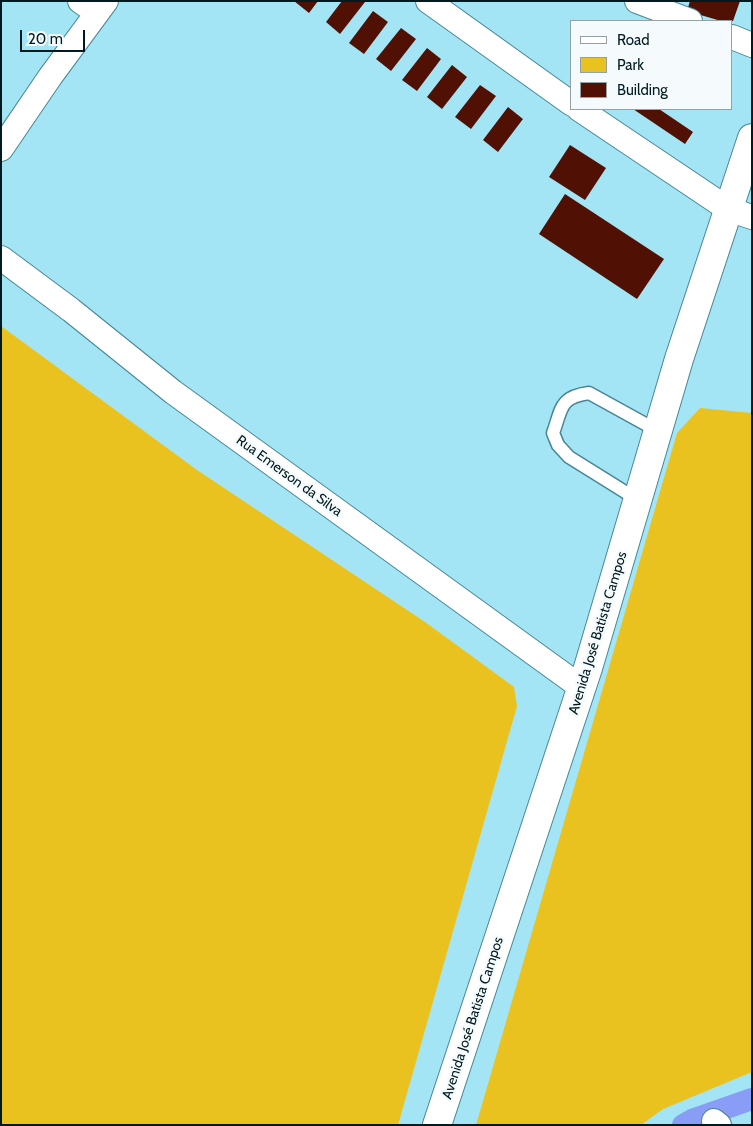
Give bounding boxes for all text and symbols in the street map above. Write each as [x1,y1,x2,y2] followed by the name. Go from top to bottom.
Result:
[22,20,88,52] scale bar
[570,20,733,110] legend
[28,30,63,48] text: 20 m
[617,31,650,49] text: Road
[617,56,644,74] text: Park
[617,81,668,99] text: Building
[233,432,345,520] street label: Rua Emerson da Silva
[565,549,631,717] street label: Avenida José Batista Campos
[439,935,507,1101] street label: Avenida José Batista Campos

